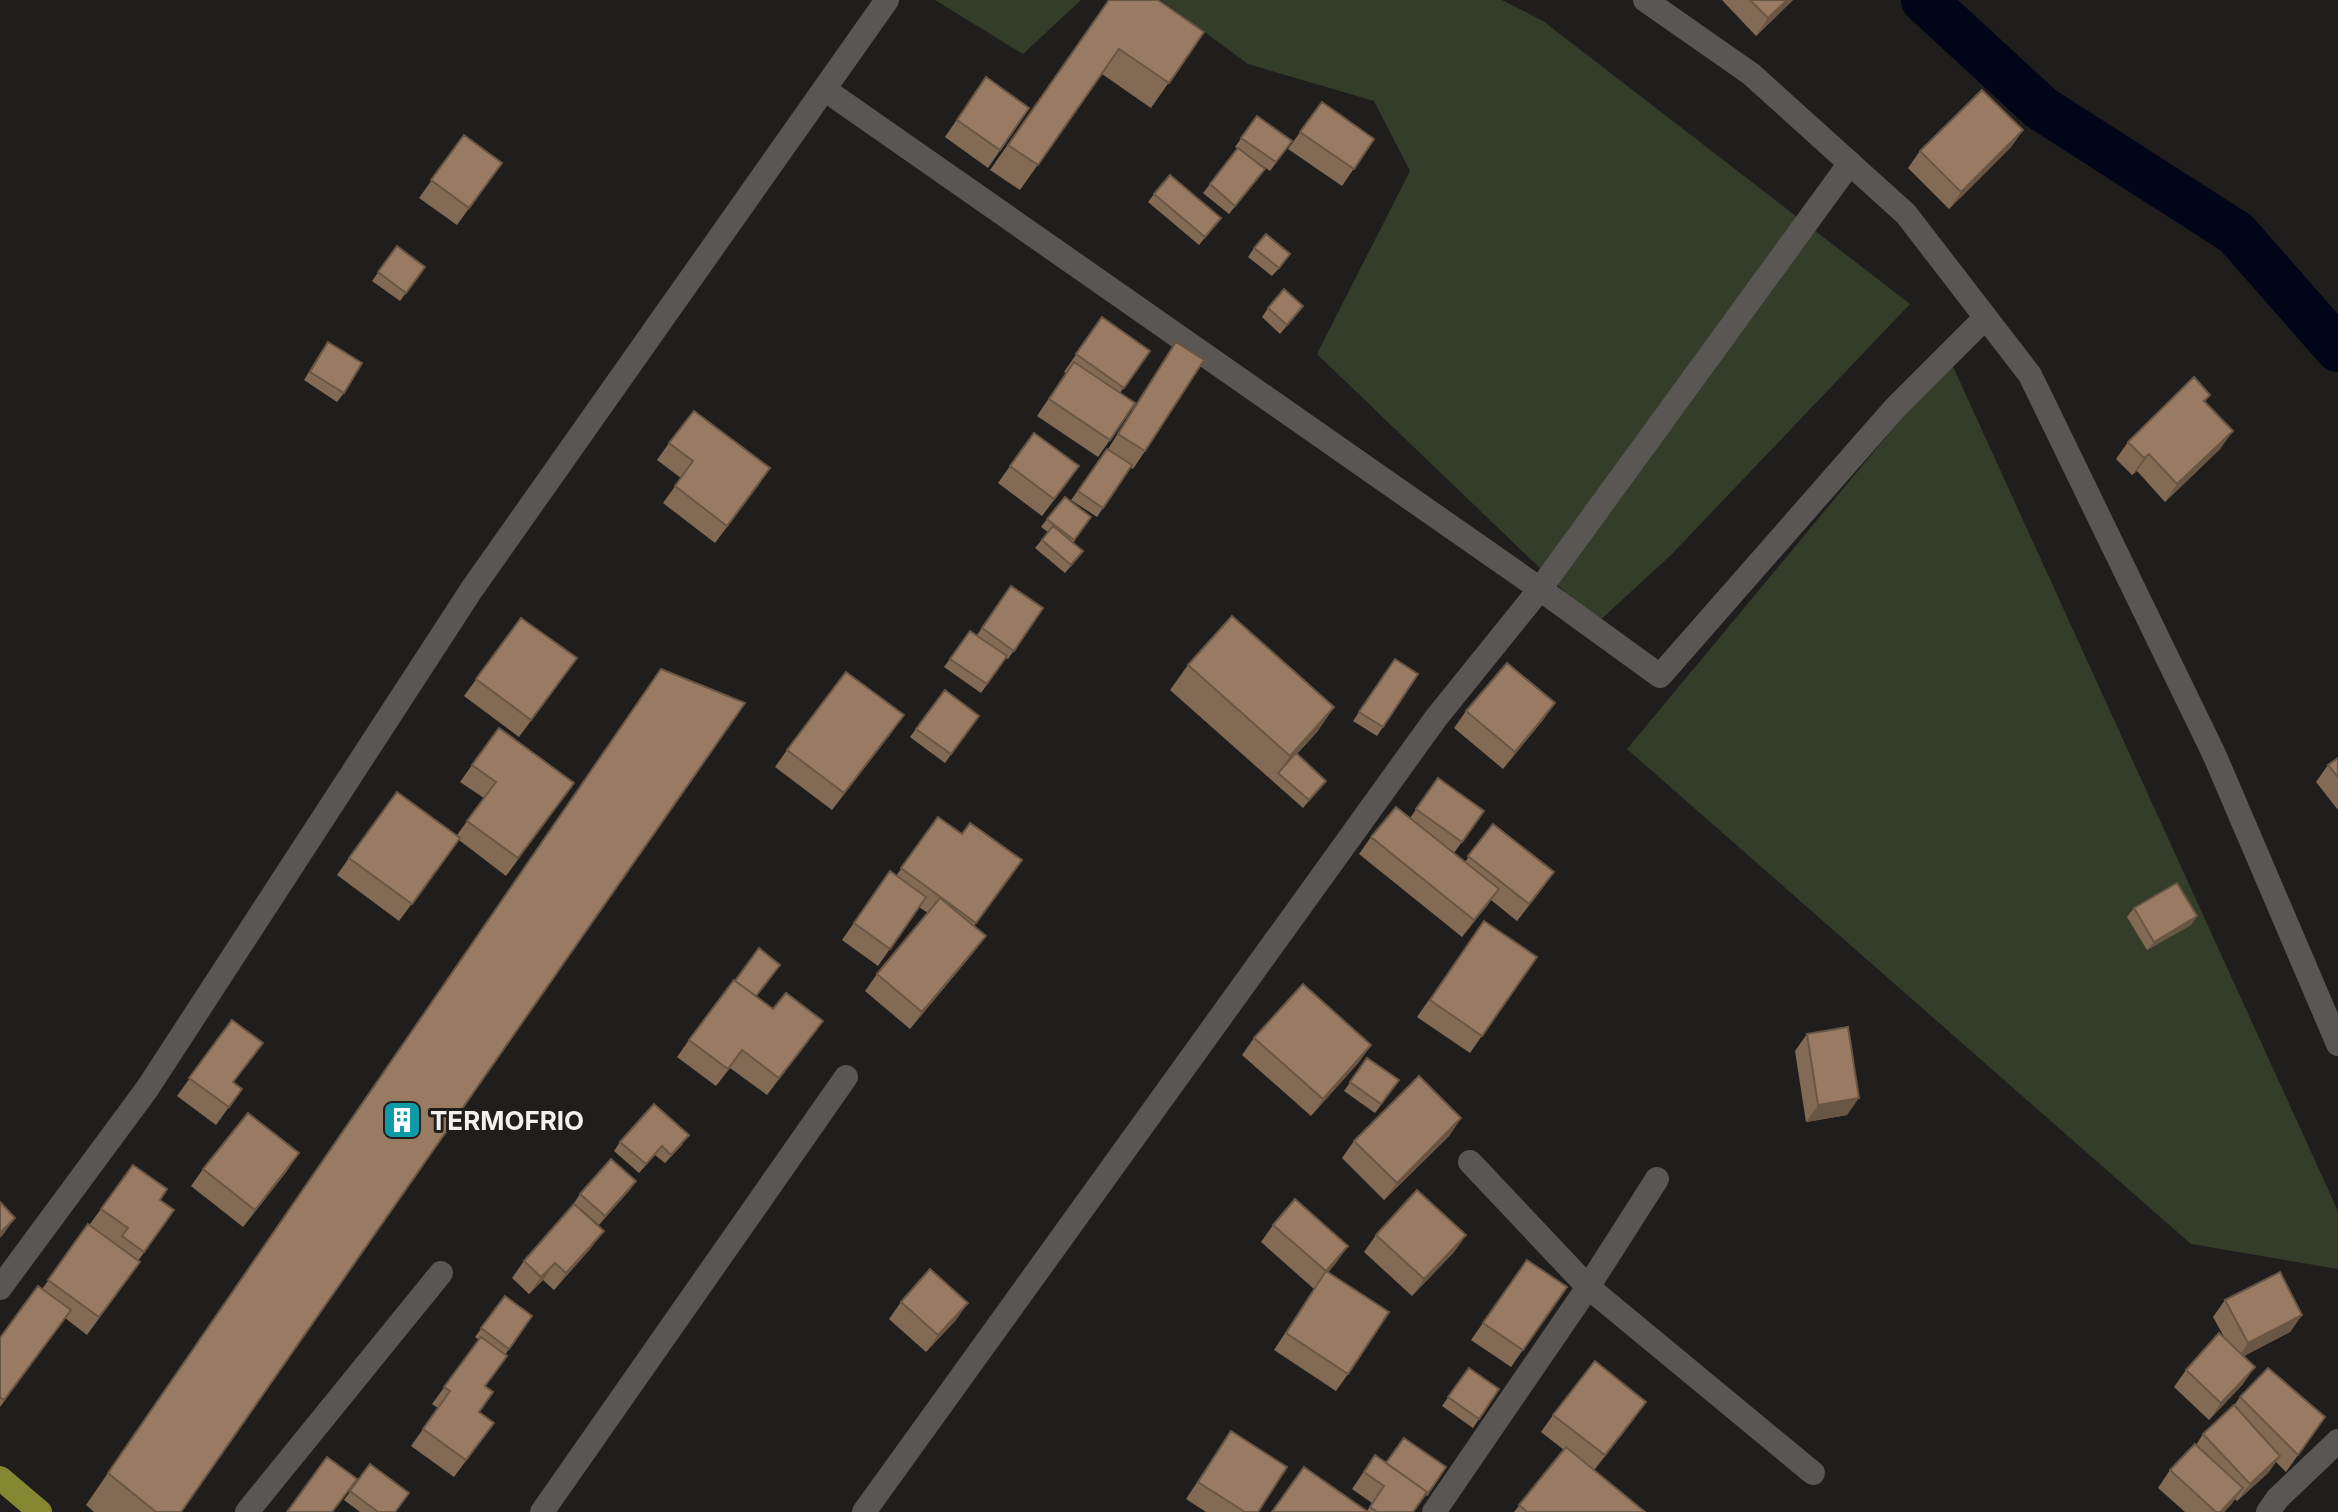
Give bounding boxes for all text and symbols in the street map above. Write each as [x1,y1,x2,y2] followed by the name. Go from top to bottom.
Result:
[381,1099,423,1141] building icon: TERMOFRIO
[430,1105,584,1136] place label: TERMOFRIO

